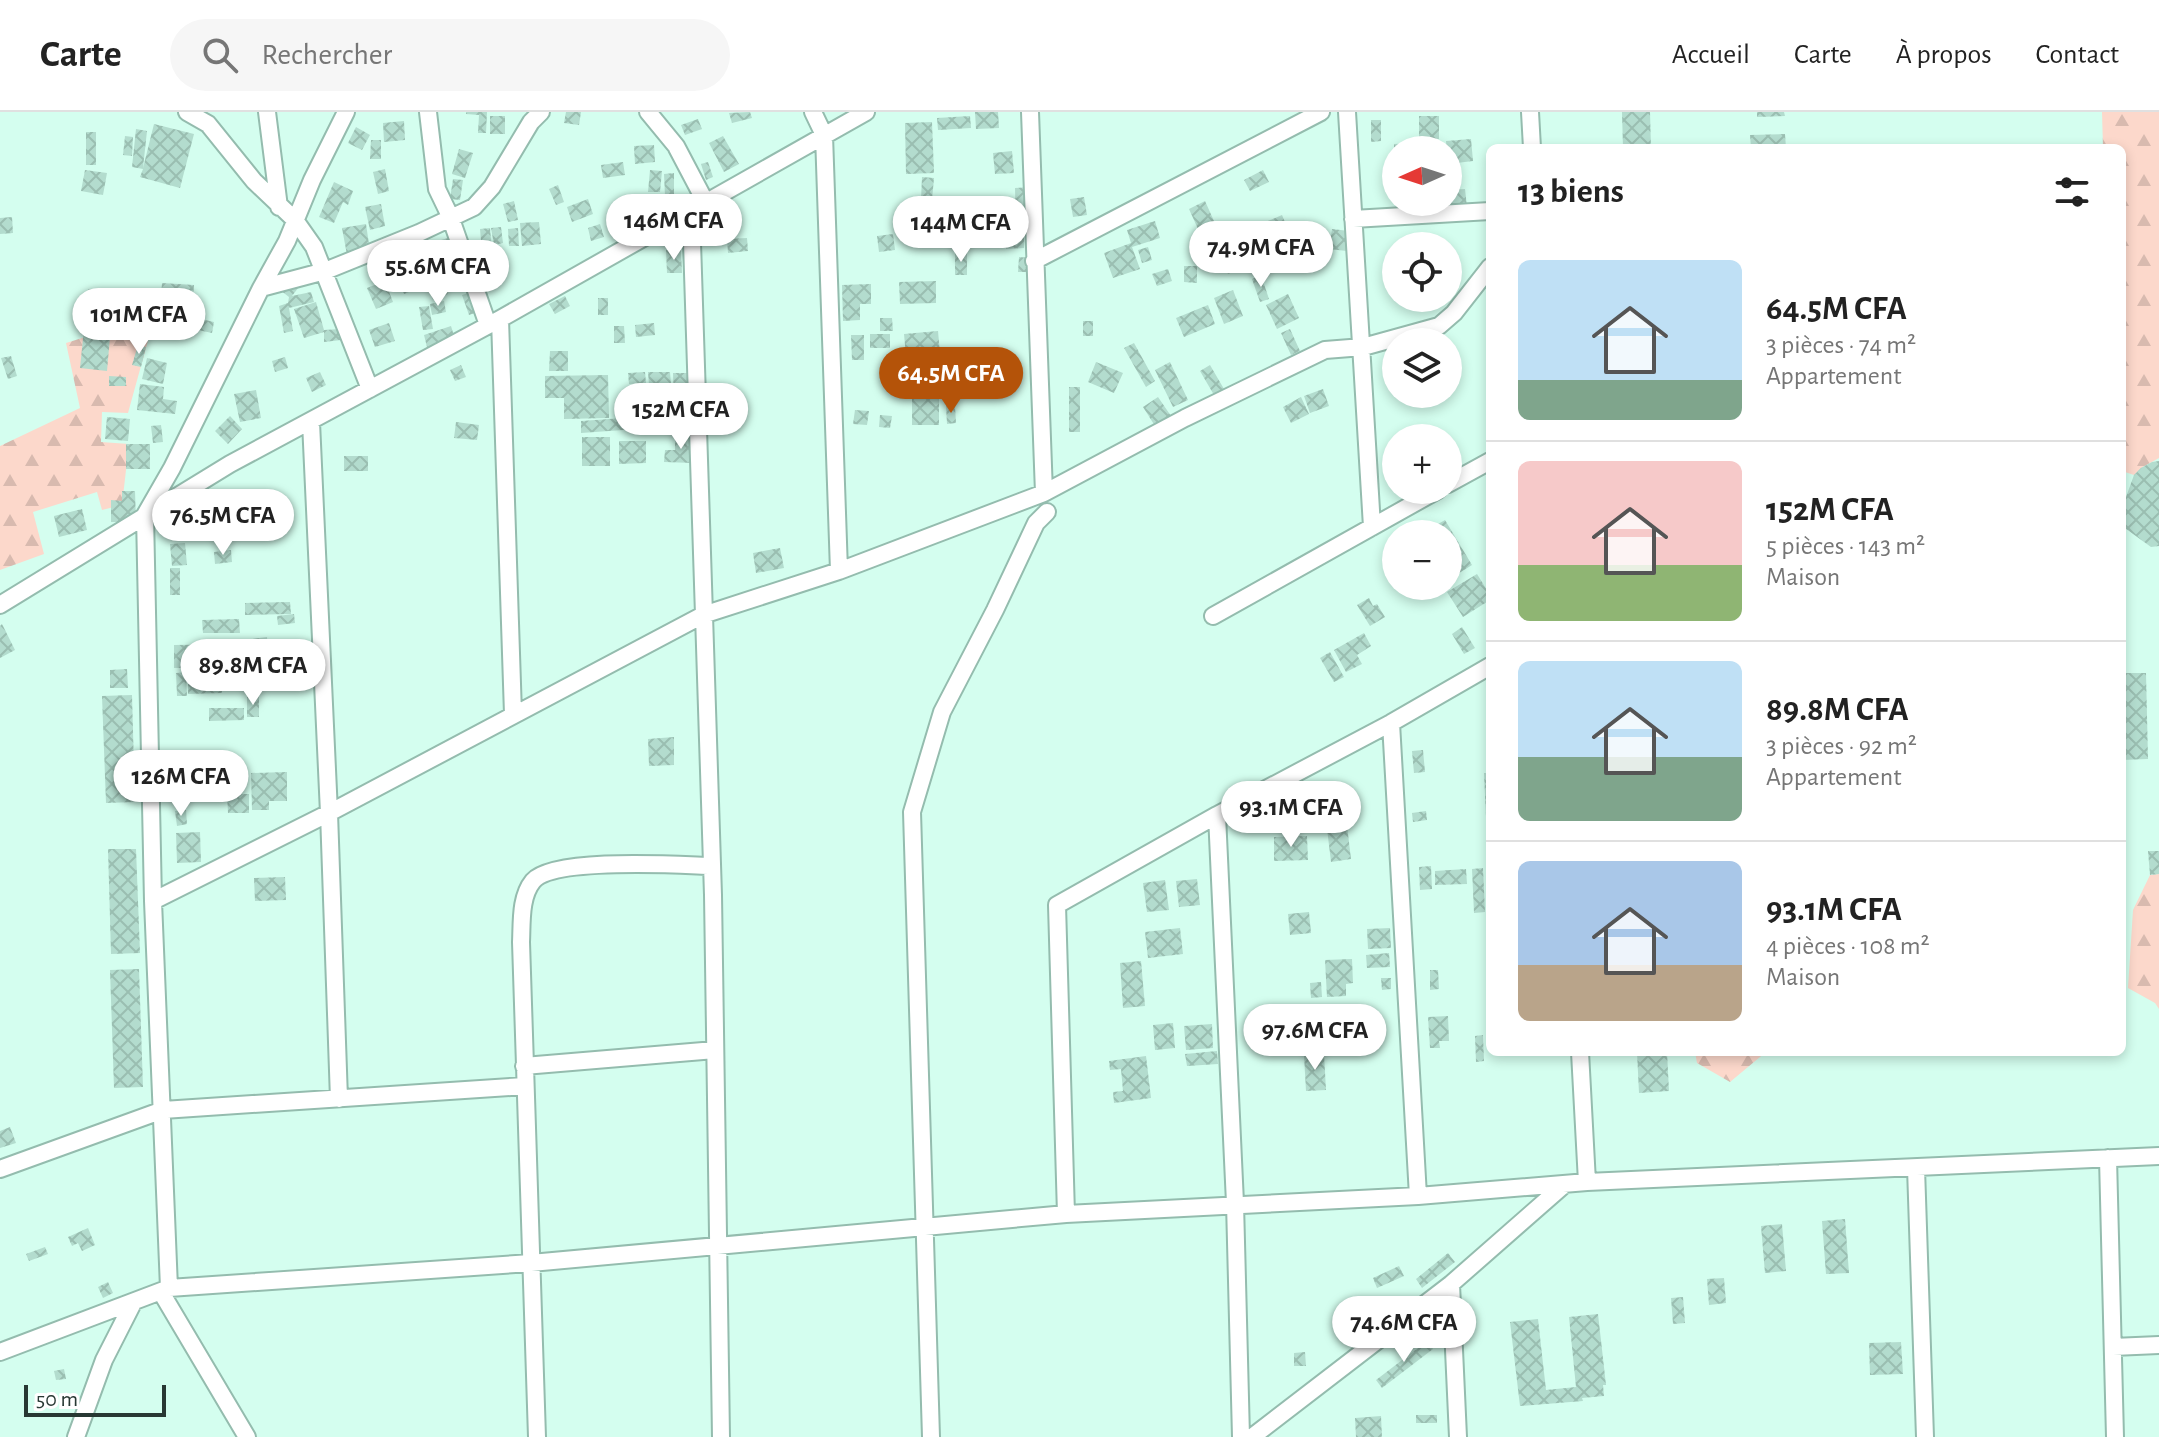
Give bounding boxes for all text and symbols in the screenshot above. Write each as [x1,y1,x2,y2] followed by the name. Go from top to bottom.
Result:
[170,19,730,91] search box
[198,33,242,77] icon: search
[40,36,122,74] text: Carte
[262,40,392,70] text: Rechercher
[1672,41,1750,69] text: Accueil
[1794,41,1852,69] text: Carte
[1896,41,1992,69] text: À propos
[2036,41,2119,69] text: Contact
[1382,136,1462,216] north arrow
[1382,136,1462,600] map controls
[2050,170,2094,214] icon: filters
[1518,175,1624,209] text: 13 biens
[591,194,757,262] pin: 146M CFA
[878,196,1044,264] pin: 144M CFA
[624,207,724,233] text: 146M CFA
[911,209,1011,235] text: 144M CFA
[1169,221,1353,289] pin: 74.9M CFA
[1382,232,1462,312] button: locate
[1207,234,1315,260] text: 74.9M CFA
[346,240,530,308] pin: 55.6M CFA
[385,253,491,279] text: 55.6M CFA
[56,288,222,356] pin: 101M CFA
[1582,292,1678,388] icon: home
[1766,292,1907,326] text: 64.5M CFA
[90,301,188,327] text: 101M CFA
[1382,328,1462,408] button: layers
[1766,332,1916,358] text: 3 pièces · 74 m²
[859,347,1043,415] pin: 64.5M CFA
[897,360,1005,386] text: 64.5M CFA
[1766,363,1902,389] text: Appartement
[598,383,764,451] pin: 152M CFA
[632,396,730,422] text: 152M CFA
[1382,424,1462,504] button: +
[131,489,315,557] pin: 76.5M CFA
[1582,493,1678,589] icon: home
[1766,493,1894,527] text: 152M CFA
[170,502,276,528] text: 76.5M CFA
[1382,520,1462,600] button: −
[1766,533,1925,559] text: 5 pièces · 143 m²
[1766,564,1840,590] text: Maison
[161,639,345,707] pin: 89.8M CFA
[198,652,308,678] text: 89.8M CFA
[1582,693,1678,789] icon: home
[1766,693,1909,727] text: 89.8M CFA
[1766,733,1917,759] text: 3 pièces · 92 m²
[98,750,264,818] pin: 126M CFA
[131,763,231,789] text: 126M CFA
[1766,764,1902,790] text: Appartement
[1199,781,1383,849] pin: 93.1M CFA
[1239,794,1343,820] text: 93.1M CFA
[1582,893,1678,989] icon: home
[1766,893,1902,927] text: 93.1M CFA
[1766,933,1930,959] text: 4 pièces · 108 m²
[1766,964,1840,990] text: Maison
[1223,1004,1407,1072] pin: 97.6M CFA
[1261,1017,1369,1043] text: 97.6M CFA
[1312,1296,1496,1364] pin: 74.6M CFA
[1350,1309,1458,1335] text: 74.6M CFA
[24,1381,166,1417] scale bar
[36,1388,78,1410] text: 50 m

